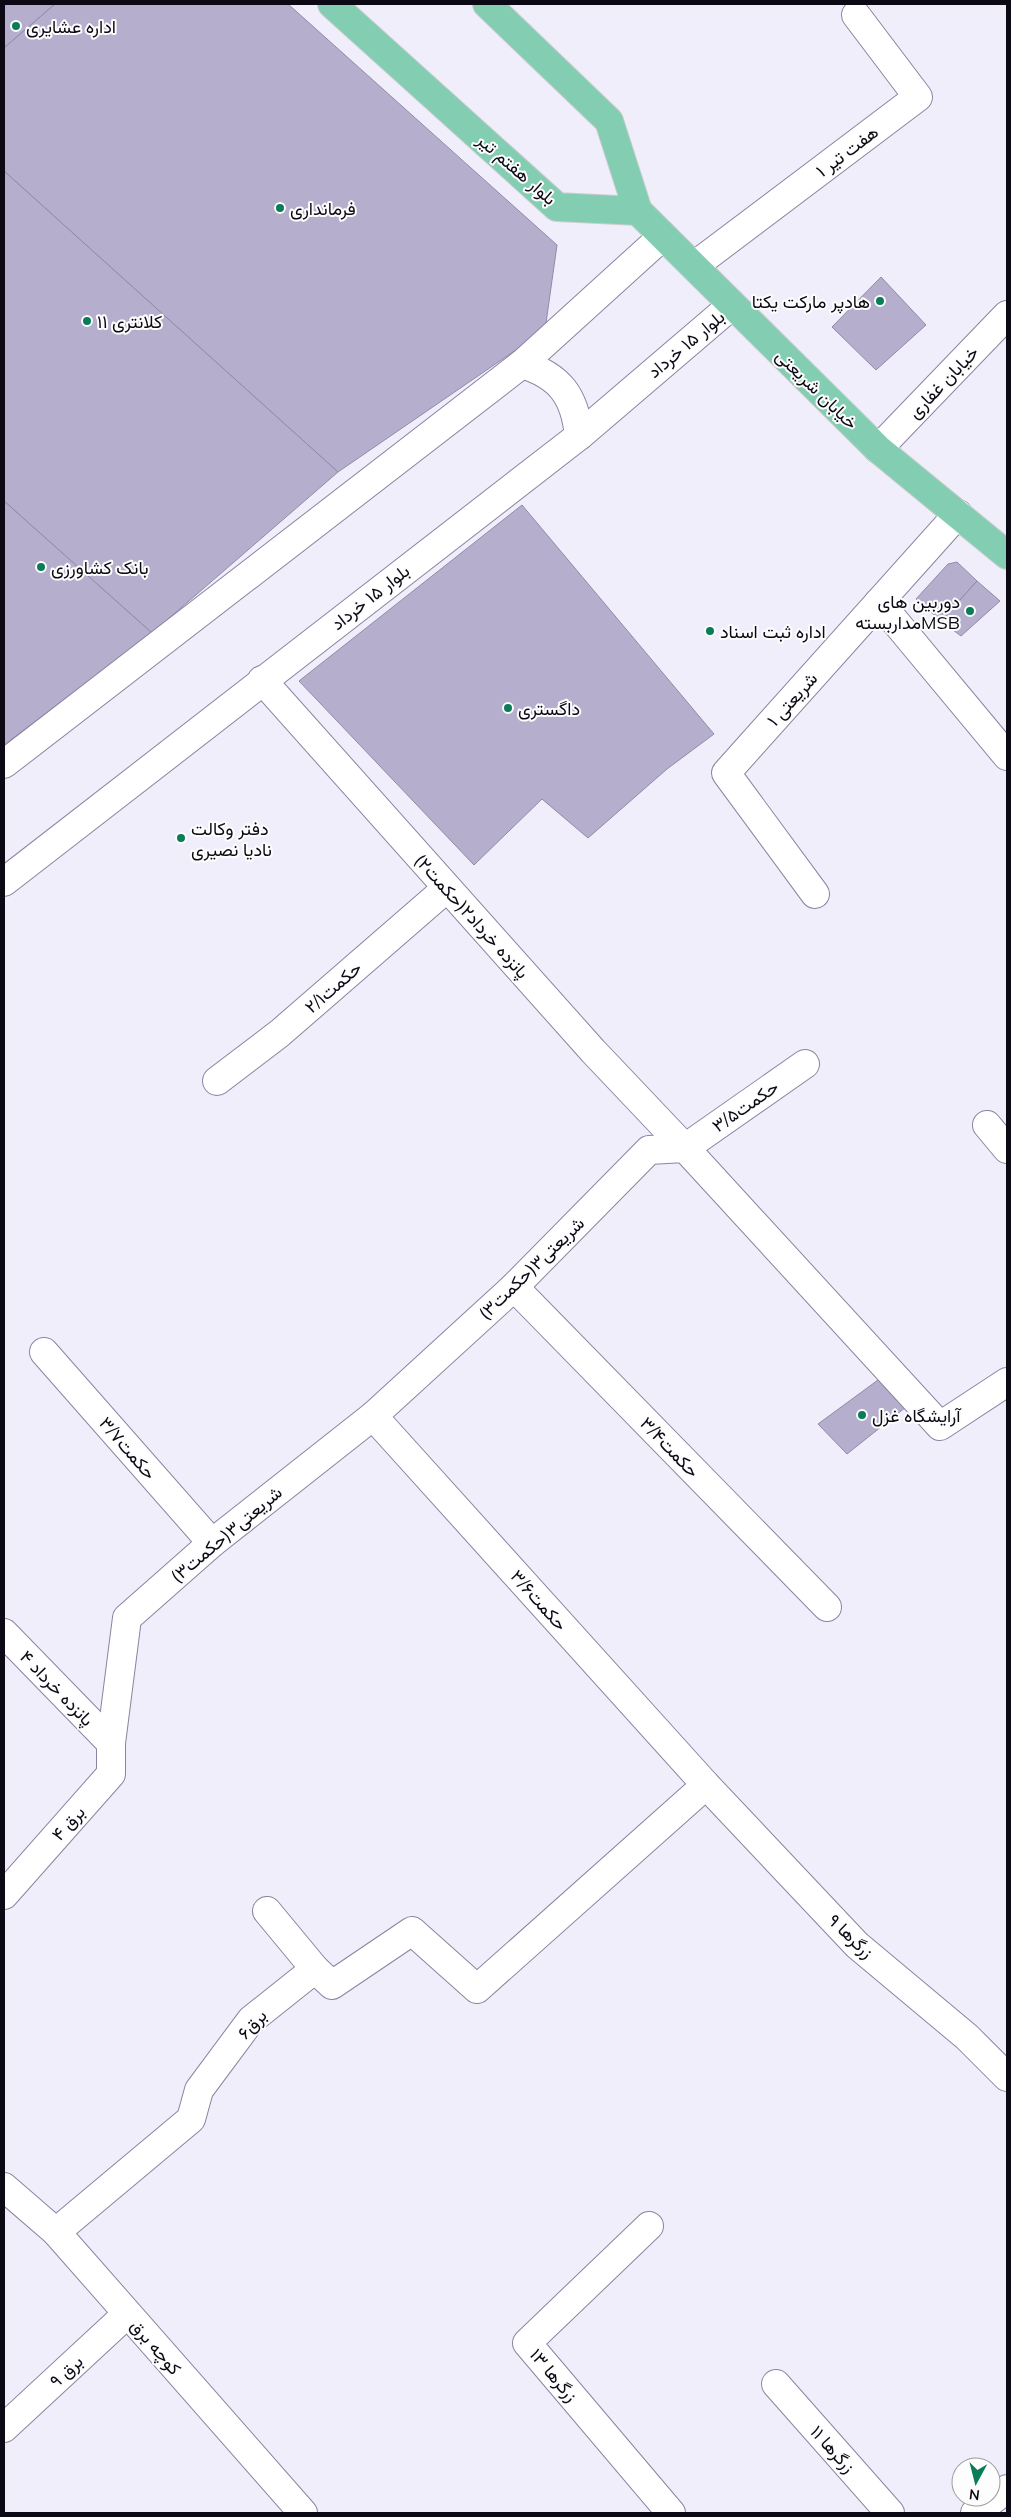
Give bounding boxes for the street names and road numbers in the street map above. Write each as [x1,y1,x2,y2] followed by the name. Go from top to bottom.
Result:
[811,120,883,182] street label: هفت تیر ۱
[471,128,561,210] street label: بلوار هفتم تیر
[643,305,729,383] street label: بلوار ۱۵ خرداد
[903,341,983,423] street label: خیابان غفاری
[771,344,863,434] street label: خیابان شریعتی
[326,559,414,635] street label: بلوار ۱۵ خرداد
[762,667,822,731] street label: شریعتی ۱
[409,849,534,984] street label: پانزده خرداد۲(حکمت۲)
[300,956,366,1018] street label: حکمت۲/۱
[707,1075,783,1137] street label: حکمت۳/۵
[473,1212,589,1324] street label: شریعتی۳(حکمت۳)
[94,1412,162,1484] street label: حکمت۳/۷
[635,1412,705,1482] street label: حکمت۳/۴
[165,1481,287,1587] street label: شریعتی۳(حکمت۳)
[506,1565,572,1635] street label: حکمت۳/۶
[14,1645,99,1731] street label: پانزده خرداد ۴
[46,1801,90,1845] street label: برق ۴
[823,1909,879,1963] street label: زرگرها ۹
[232,2004,272,2044] street label: برق۶
[125,2314,186,2380] street label: کوچه برق
[525,2344,583,2406] street label: زرگرها ۱۳
[44,2350,88,2392] street label: برق ۹
[806,2420,860,2478] street label: زرگرها ۱۱

